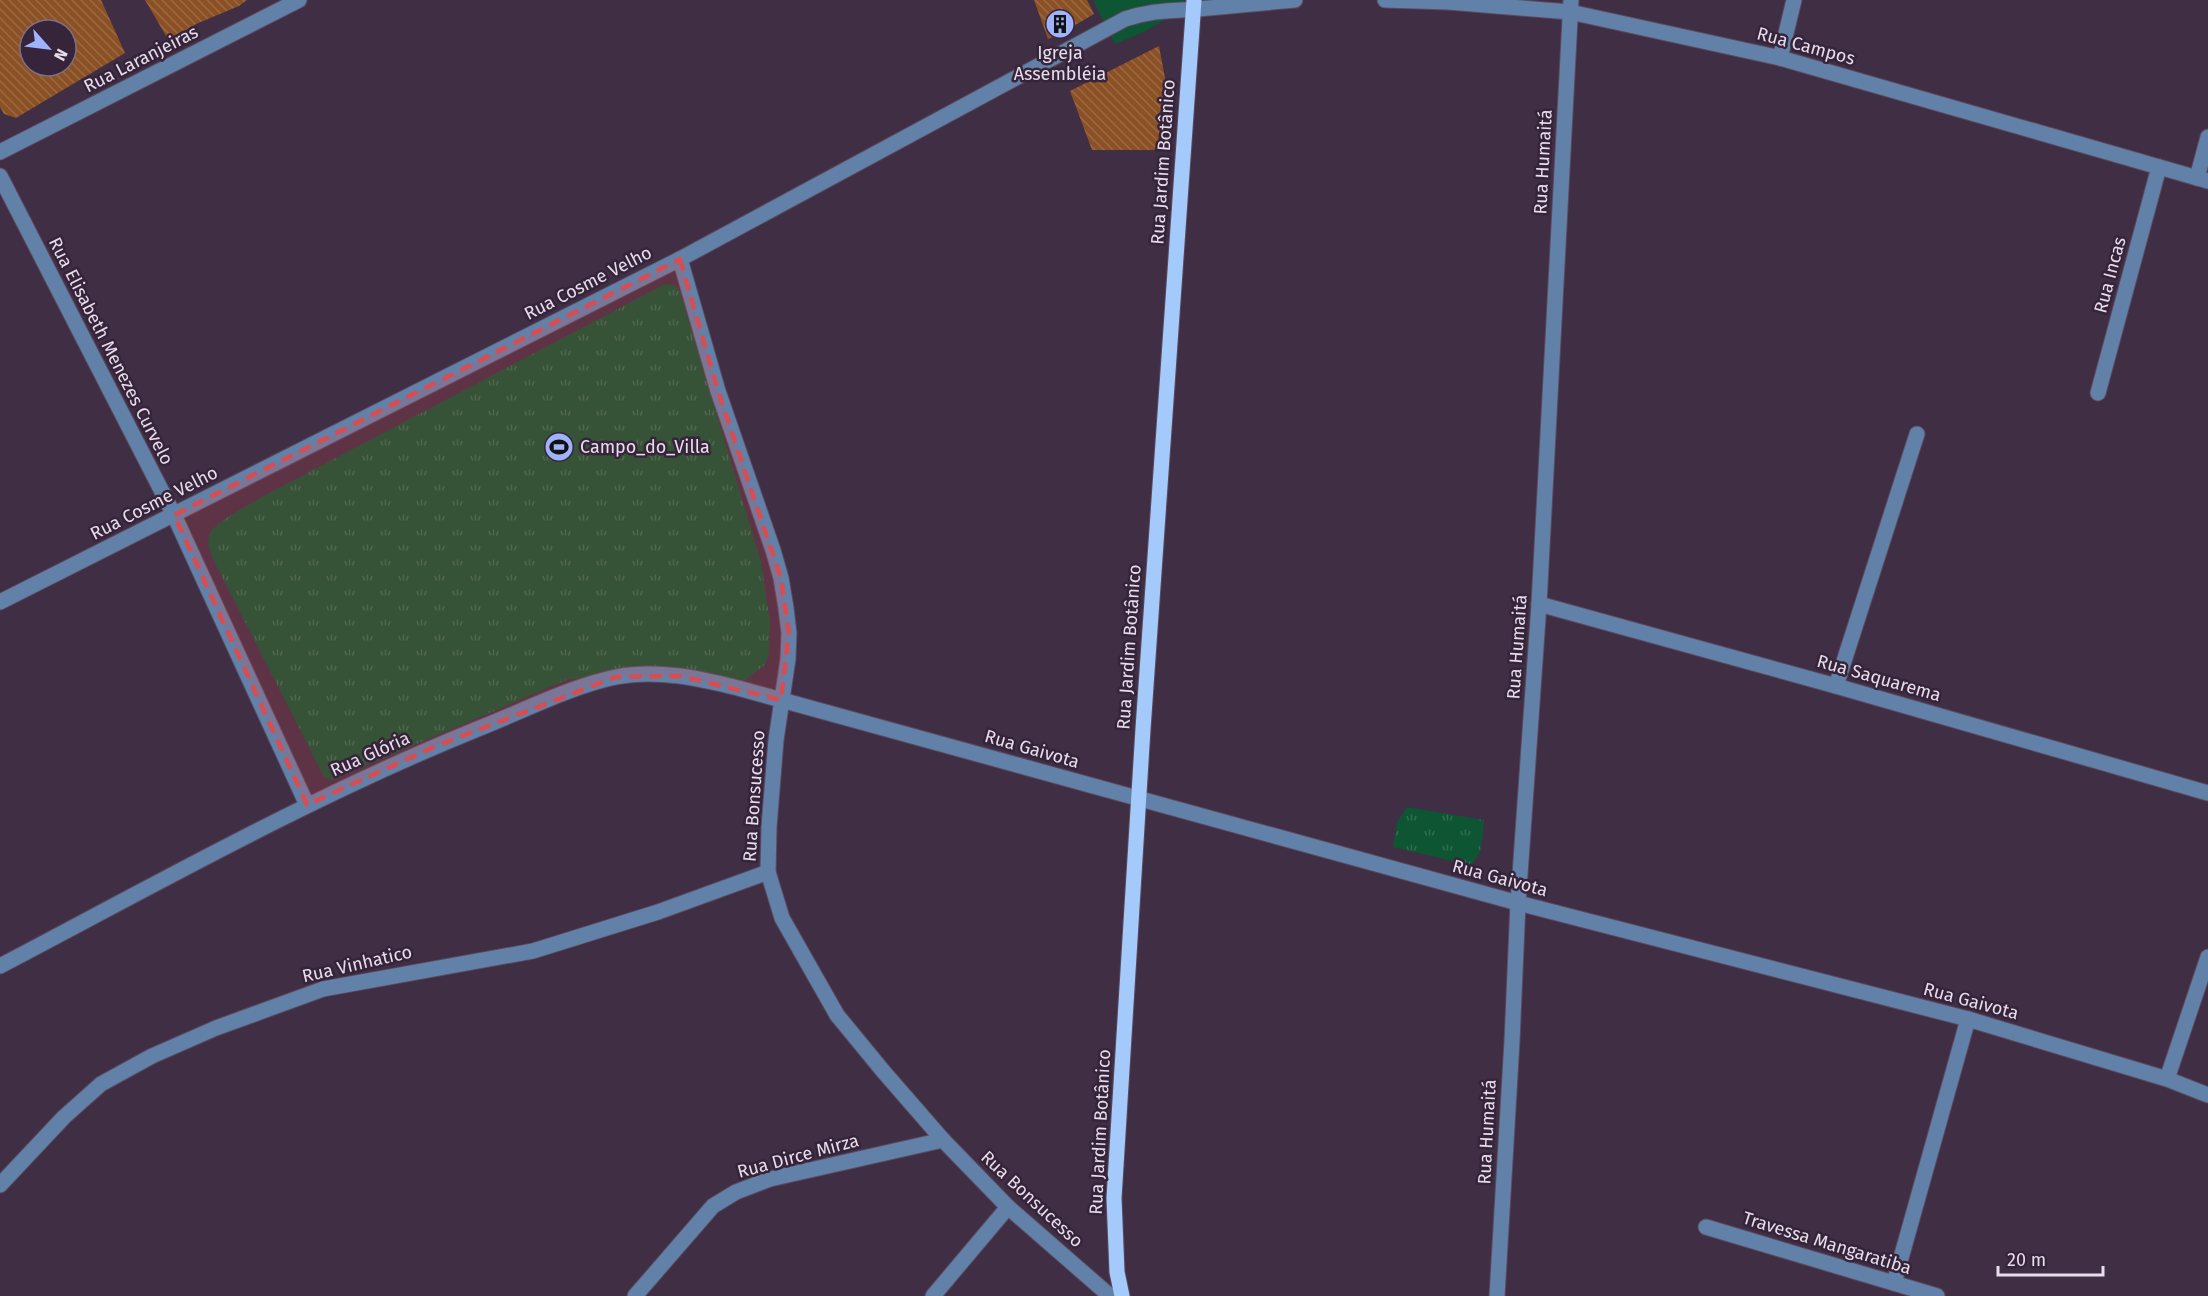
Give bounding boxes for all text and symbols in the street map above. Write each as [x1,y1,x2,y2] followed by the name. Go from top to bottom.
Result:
[1044,8,1076,40] building icon: Igreja Assembléia
[18,18,78,78] north arrow
[80,21,202,97] street label: Rua Laranjeiras
[1755,22,1857,70] street label: Rua Campos
[1014,42,1106,85] place label: Igreja Assembléia
[50,46,72,64] text: N
[1146,79,1180,245] street label: Rua Jardim Botânico
[1529,109,1557,215] street label: Rua Humaitá
[44,234,178,468] street label: Rua Elisabeth Menezes Curvelo
[2089,234,2131,316] street label: Rua Incas
[521,241,655,325] street label: Rua Cosme Velho
[543,431,575,463] sports icon: Campo_do_Villa
[580,436,710,458] place label: Campo_do_Villa
[87,461,221,545] street label: Rua Cosme Velho
[1112,564,1146,730] street label: Rua Jardim Botânico
[1502,594,1532,700] street label: Rua Humaitá
[1814,650,1944,706] street label: Rua Saquarema
[982,725,1082,773] street label: Rua Gaivota
[327,727,413,781] street label: Rua Glória
[738,729,770,863] street label: Rua Bonsucesso
[1450,855,1550,901] street label: Rua Gaivota
[300,941,414,987] street label: Rua Vinhatico
[1921,978,2021,1024] street label: Rua Gaivota
[1085,1049,1115,1215] street label: Rua Jardim Botânico
[1473,1079,1501,1185] street label: Rua Humaitá
[735,1129,861,1183] street label: Rua Dirce Mirza
[976,1146,1088,1252] street label: Rua Bonsucesso
[1740,1207,1914,1279] street label: Travessa Mangaratiba
[1998,1239,2103,1277] scale bar
[2007,1249,2046,1271] text: 20 m

